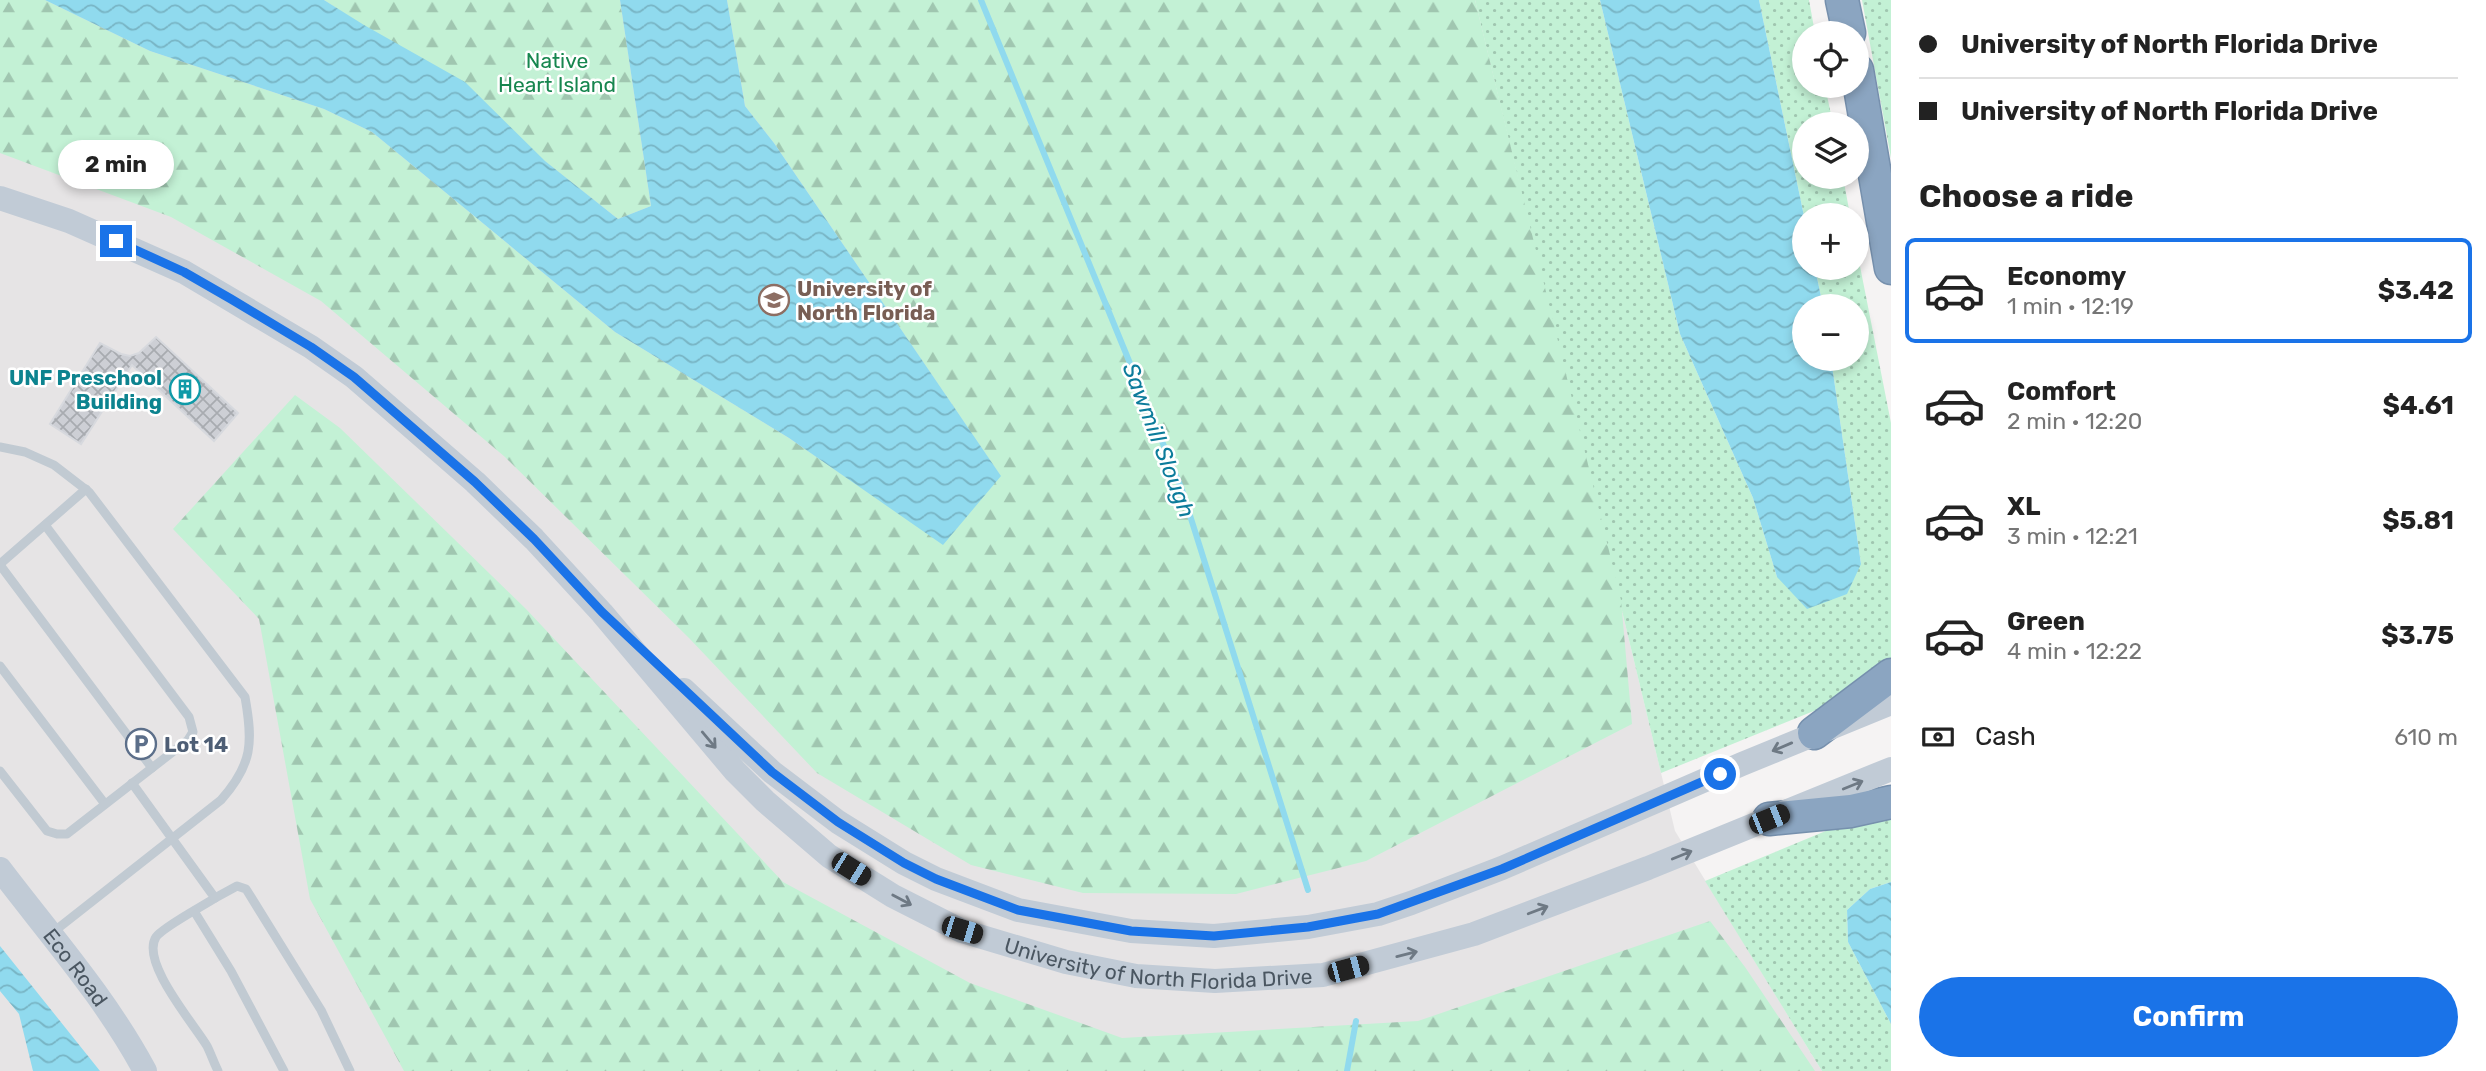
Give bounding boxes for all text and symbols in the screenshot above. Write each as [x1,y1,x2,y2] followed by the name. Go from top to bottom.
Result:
[1792,21,1869,371] map controls
[1792,21,1869,98] button: locate
[1961,29,2378,60] text: University of North Florida Drive
[498,48,616,97] park label: Native Heart Island
[1961,96,2378,127] text: University of North Florida Drive
[1792,112,1869,189] button: layers
[58,140,174,188] callout: 2 min
[85,150,147,178] text: 2 min
[1919,177,2133,215] text: Choose a ride
[1792,203,1869,280] button: +
[100,225,132,257] route end
[1923,259,1986,322] icon: car
[2007,261,2126,292] text: Economy
[2378,275,2454,306] text: $3.42
[797,276,935,325] place label: University of North Florida
[757,283,791,317] school or university icon: University of North Florida
[2007,292,2134,320] text: 1 min · 12:19
[1792,294,1869,371] button: −
[1117,359,1201,521] water label: Sawmill Slough
[9,365,162,414] place label: UNF Preschool Building
[168,372,202,406] building icon: UNF Preschool Building
[1923,374,1986,437] icon: car
[2007,376,2116,407] text: Comfort
[2383,390,2454,421] text: $4.61
[2007,407,2142,435] text: 2 min · 12:20
[1923,489,1986,552] icon: car
[2007,491,2040,522] text: XL
[2382,505,2454,536] text: $5.81
[2007,522,2138,550] text: 3 min · 12:21
[1923,604,1986,667] icon: car
[2007,606,2085,637] text: Green
[2381,620,2454,651] text: $3.75
[2007,637,2142,665] text: 4 min · 12:22
[1919,718,1957,756] icon: cash
[1975,721,2036,752] text: Cash
[2394,723,2458,751] text: 610 m
[124,727,158,761] parking icon: Lot 14
[701,731,717,749] one-way arrow
[164,732,228,757] place label: Lot 14
[1772,741,1794,754] one-way arrow
[1704,758,1736,790] route start
[1841,777,1863,790] one-way arrow
[1746,801,1793,837] car
[1670,847,1692,860] one-way arrow
[828,849,875,889] car
[891,893,911,907] one-way arrow
[1526,902,1548,915] one-way arrow
[939,914,986,946] car
[38,923,113,1011] street label: Eco Road
[1001,932,1313,994] street label: University of North Florida Drive
[1395,947,1418,960] one-way arrow
[1325,953,1372,985] car
[1919,977,2458,1057] button: Confirm

